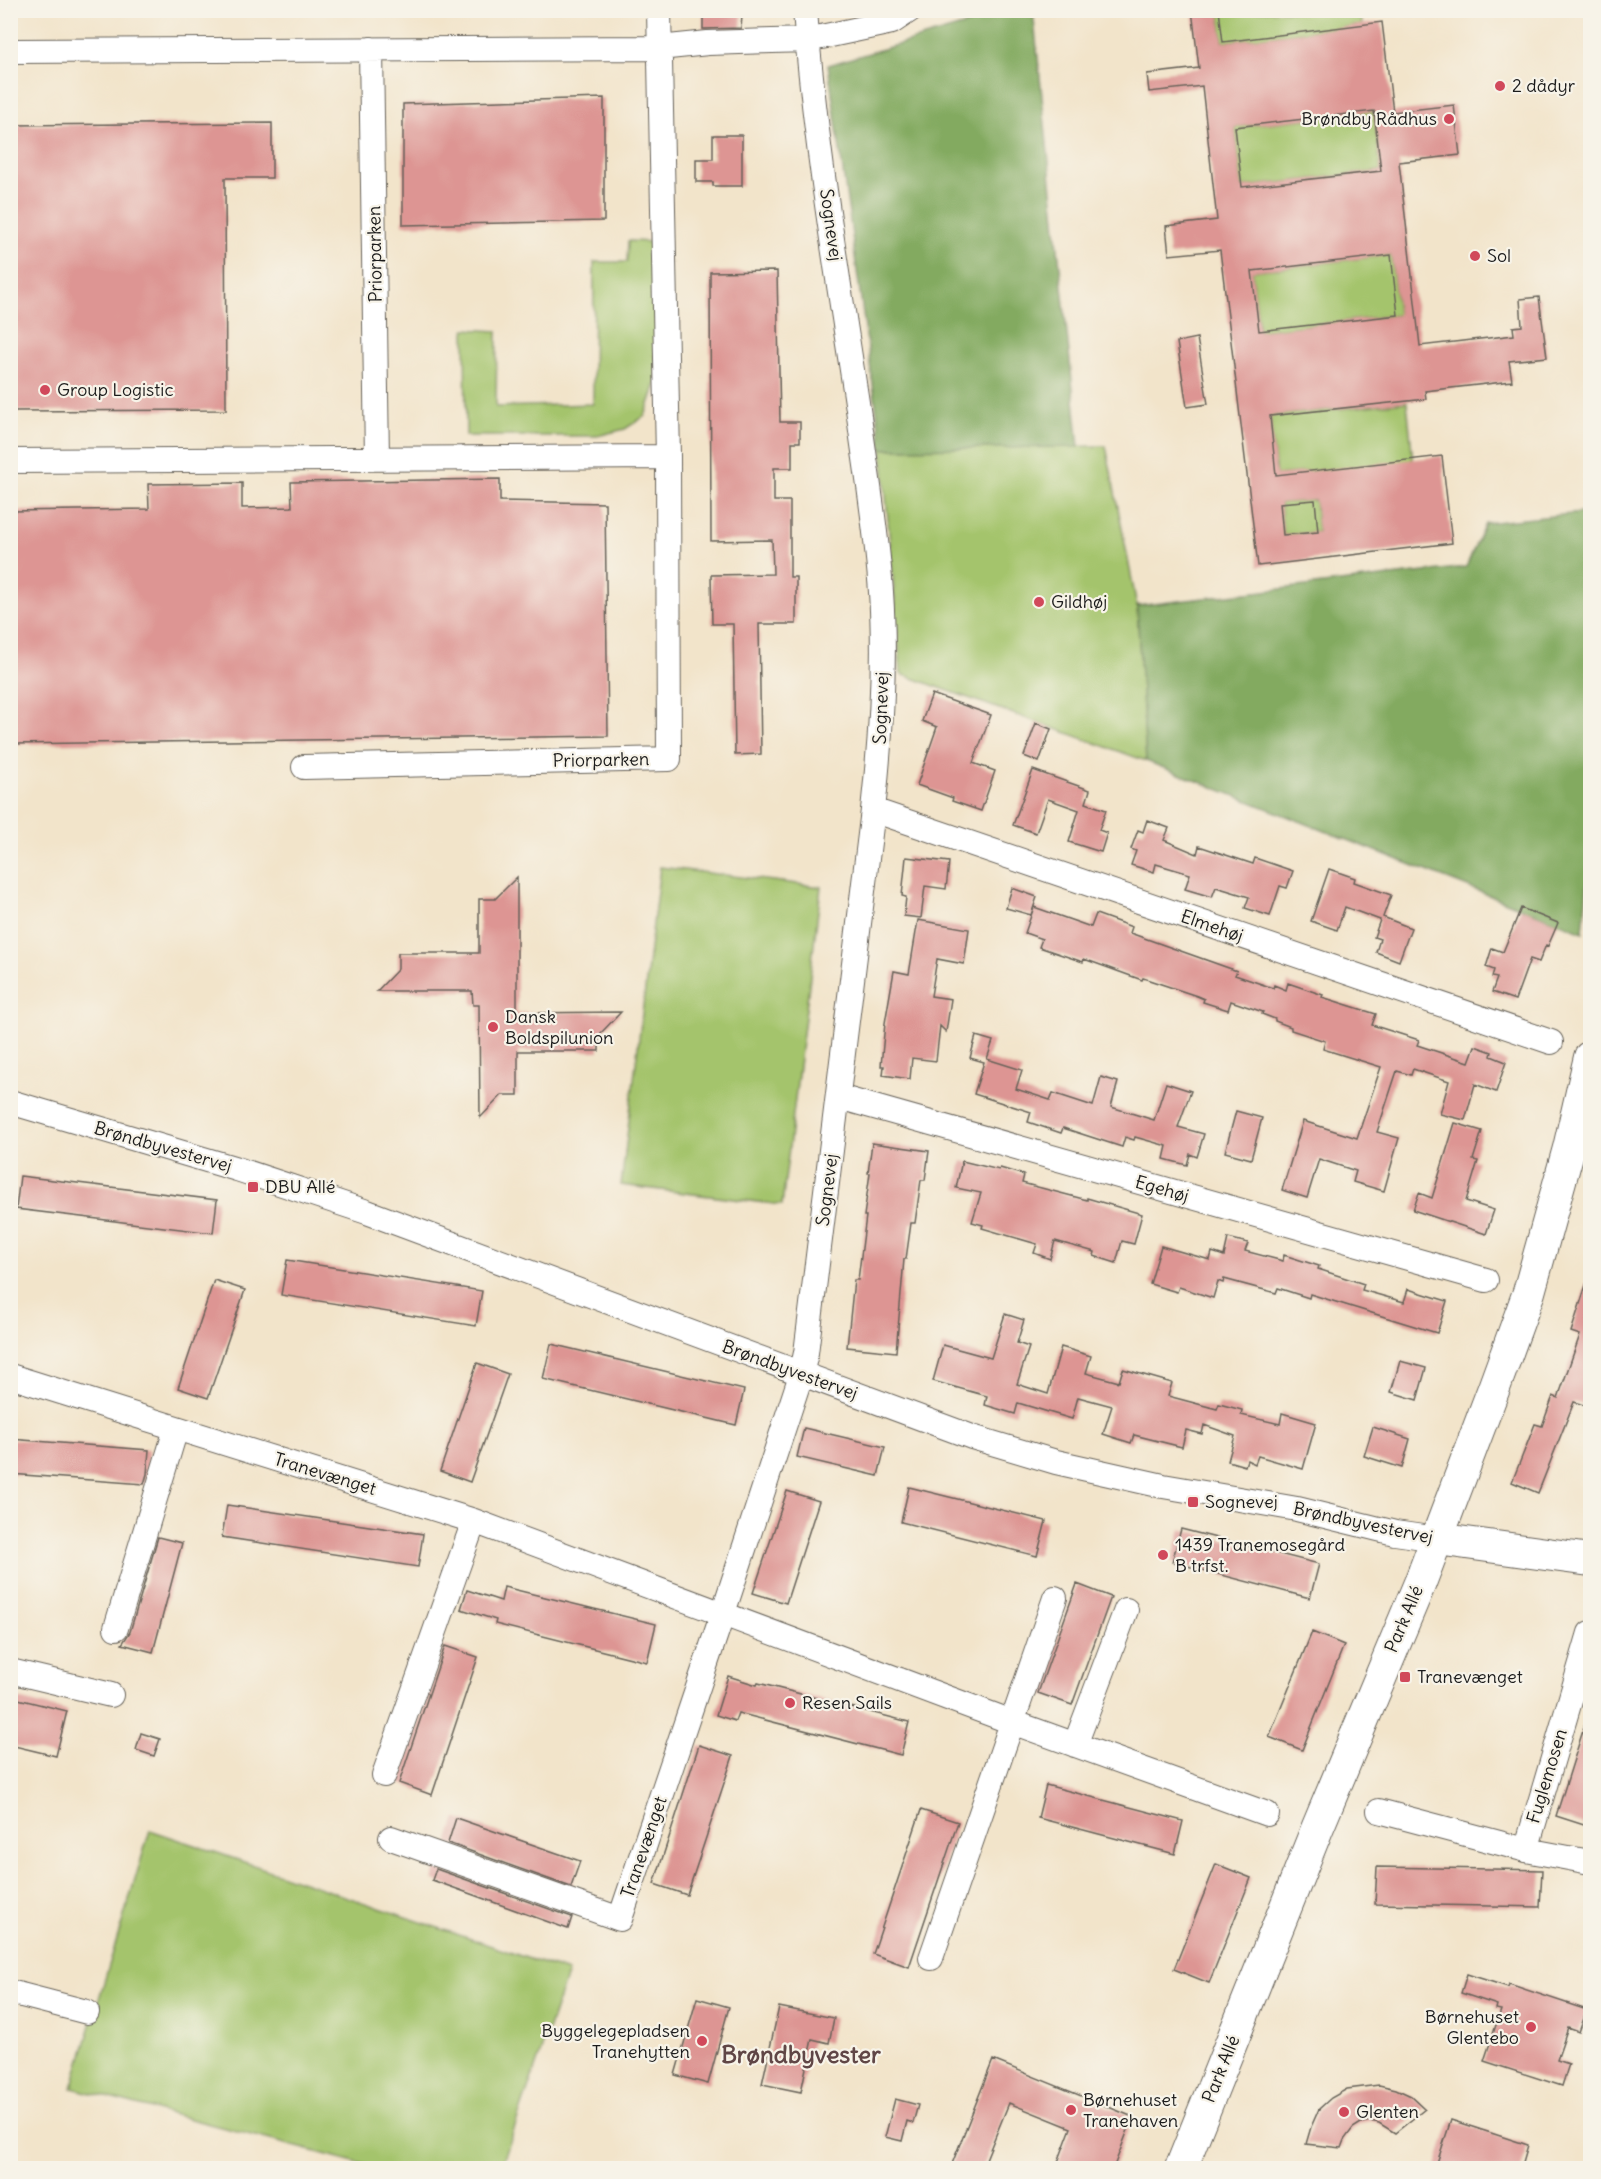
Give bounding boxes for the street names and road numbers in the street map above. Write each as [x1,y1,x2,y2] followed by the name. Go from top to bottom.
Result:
[815,187,848,263] street label: Sognevej
[362,205,387,303] street label: Priorparken
[868,671,893,745] street label: Sognevej
[552,747,650,772] street label: Priorparken
[1178,904,1246,947] street label: Elmehøj
[92,1116,235,1177] street label: Brøndbyvestervej
[811,1152,842,1227] street label: Sognevej
[1133,1170,1192,1207] street label: Egehøj
[719,1334,861,1405] street label: Brøndbyvestervej
[271,1447,379,1500] street label: Tranevænget
[1291,1496,1435,1549] street label: Brøndbyvestervej
[1379,1582,1428,1656] street label: Park Allé
[1521,1726,1572,1826] street label: Fuglemosen
[615,1793,672,1901] street label: Tranevænget
[1197,2032,1244,2106] street label: Park Allé

